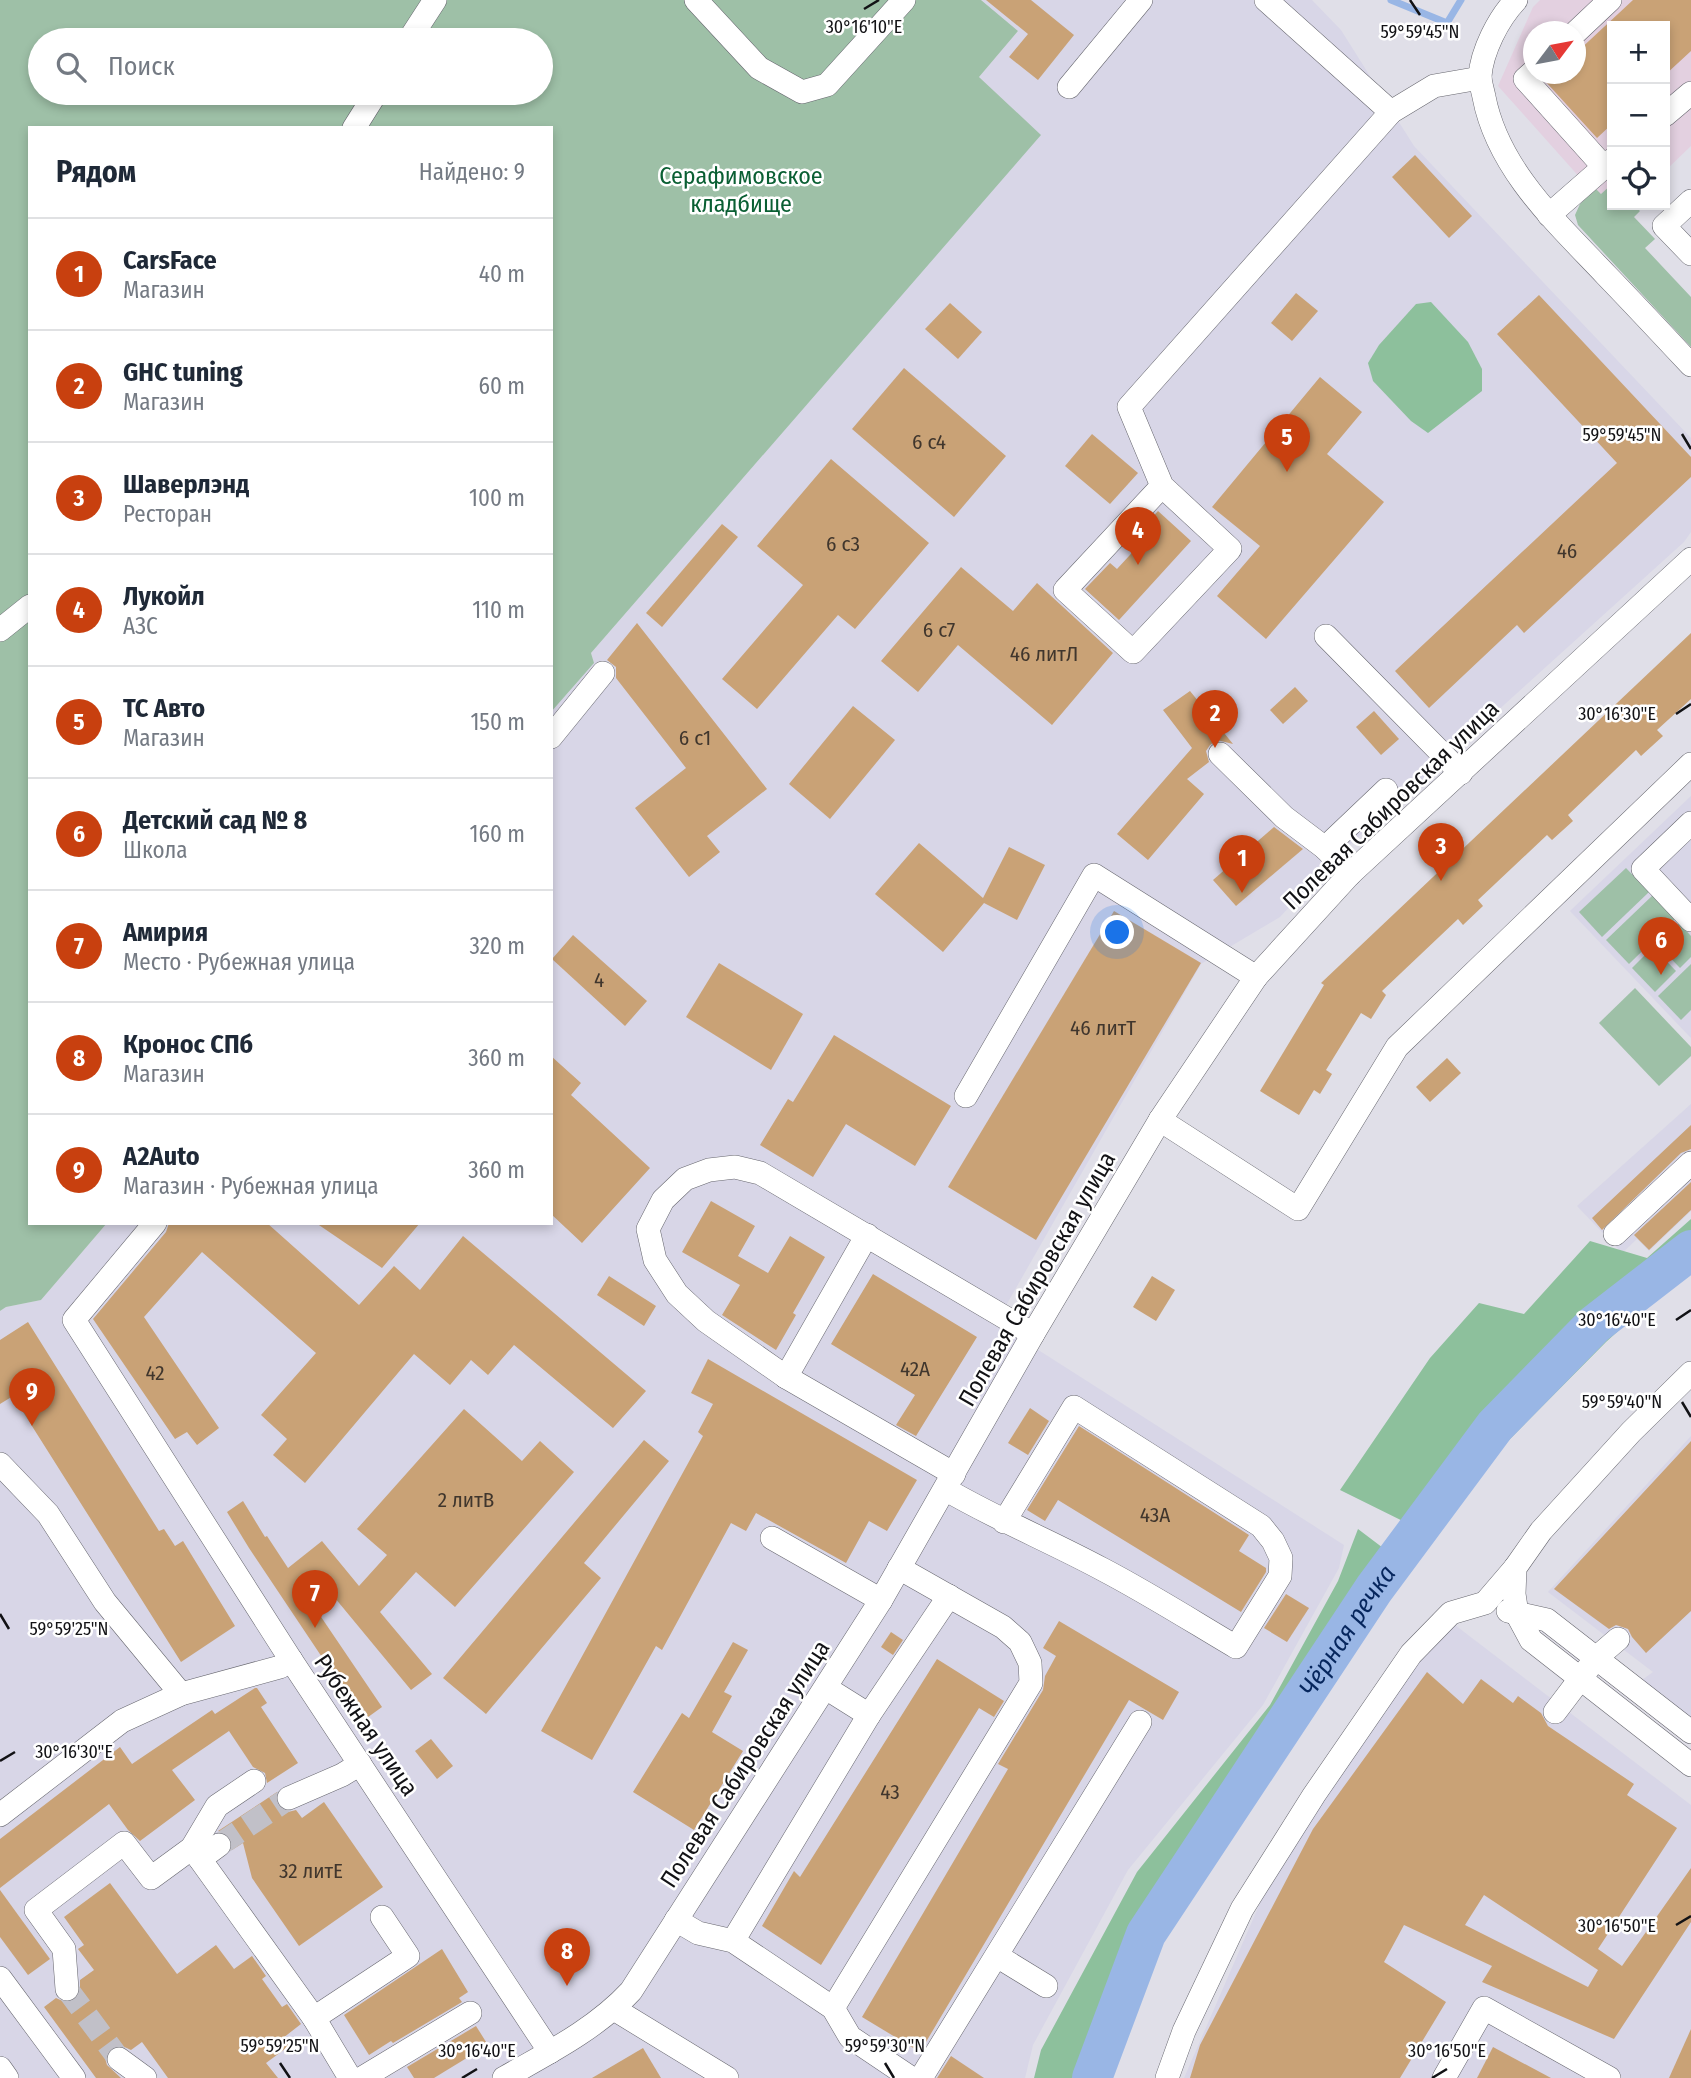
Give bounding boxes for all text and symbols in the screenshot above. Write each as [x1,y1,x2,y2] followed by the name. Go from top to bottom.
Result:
[826,16,902,38] text: 30°16'10"E
[1381,21,1459,43] text: 59°59'45"N
[1523,21,1586,84] north arrow
[1607,21,1670,210] map controls
[1607,21,1670,84] button: +
[28,28,553,105] search box
[52,48,90,86] icon: search
[108,51,175,82] text: Поиск
[1607,84,1670,147] button: −
[1607,147,1670,210] button: locate
[56,154,136,190] text: Рядом
[419,158,525,186] text: Найдено: 9
[659,162,823,218] park label: Серафимовское кладбище
[123,245,217,276] text: CarsFace
[74,260,84,288] text: 1
[479,260,525,288] text: 40 m
[123,276,205,304] text: Магазин
[123,357,243,388] text: GHC tuning
[74,372,84,400] text: 2
[479,372,525,400] text: 60 m
[123,388,205,416] text: Магазин
[1264,414,1310,472] pin: 5
[1583,424,1661,446] text: 59°59'45"N
[912,429,946,455] house number: 6 с4
[123,469,249,500] text: Шаверлэнд
[74,484,84,512] text: 3
[469,484,525,512] text: 100 m
[123,500,212,528] text: Ресторан
[1115,507,1161,565] pin: 4
[826,531,860,557] house number: 6 с3
[1557,538,1577,564] house number: 46
[123,581,205,612] text: Лукойл
[73,596,85,624] text: 4
[472,596,525,624] text: 110 m
[123,612,158,640] text: АЗС
[923,617,955,643] house number: 6 с7
[1010,641,1078,667] house number: 46 литЛ
[1192,690,1238,748] pin: 2
[123,693,205,724] text: ТС Авто
[1277,694,1505,916] street label: Полевая Сабировская улица
[1578,703,1656,725] text: 30°16'30"E
[73,708,85,736] text: 5
[470,708,525,736] text: 150 m
[123,724,205,752] text: Магазин
[679,725,711,751] house number: 6 с1
[123,805,307,836] text: Детский сад № 8
[73,820,85,848] text: 6
[470,820,525,848] text: 160 m
[1418,823,1464,881] pin: 3
[1219,835,1265,893] pin: 1
[123,836,188,864] text: Школа
[1100,915,1134,949] your location
[123,917,208,948] text: Амирия
[1638,917,1684,975] pin: 6
[74,932,84,960] text: 7
[470,932,525,960] text: 320 m
[123,948,355,976] text: Место · Рубежная улица
[594,967,604,993] house number: 4
[1070,1015,1136,1041] house number: 46 литТ
[123,1029,253,1060] text: Кронос СПб
[73,1044,85,1072] text: 8
[468,1044,525,1072] text: 360 m
[123,1060,205,1088] text: Магазин
[123,1141,200,1172] text: A2Auto
[953,1147,1121,1411] street label: Полевая Сабировская улица
[73,1156,85,1184] text: 9
[468,1156,525,1184] text: 360 m
[123,1172,378,1200] text: Магазин · Рубежная улица
[1578,1309,1656,1331] text: 30°16'40"E
[900,1356,930,1382] house number: 42А
[145,1360,165,1386] house number: 42
[9,1368,55,1426] pin: 9
[1582,1391,1662,1413] text: 59°59'40"N
[438,1487,494,1513] house number: 2 литВ
[1140,1502,1170,1528] house number: 43А
[1293,1559,1403,1702] water label: Чёрная речка
[292,1570,338,1628] pin: 7
[30,1618,108,1640] text: 59°59'25"N
[655,1635,835,1893] street label: Полевая Сабировская улица
[308,1649,424,1801] street label: Рубежная улица
[35,1741,113,1763] text: 30°16'30"E
[880,1779,900,1805] house number: 43
[279,1858,343,1884] house number: 32 литЕ
[1578,1915,1656,1937] text: 30°16'50"E
[544,1928,590,1986] pin: 8
[241,2035,319,2057] text: 59°59'25"N
[845,2035,925,2057] text: 59°59'30"N
[438,2040,516,2062] text: 30°16'40"E
[1408,2040,1486,2062] text: 30°16'50"E

